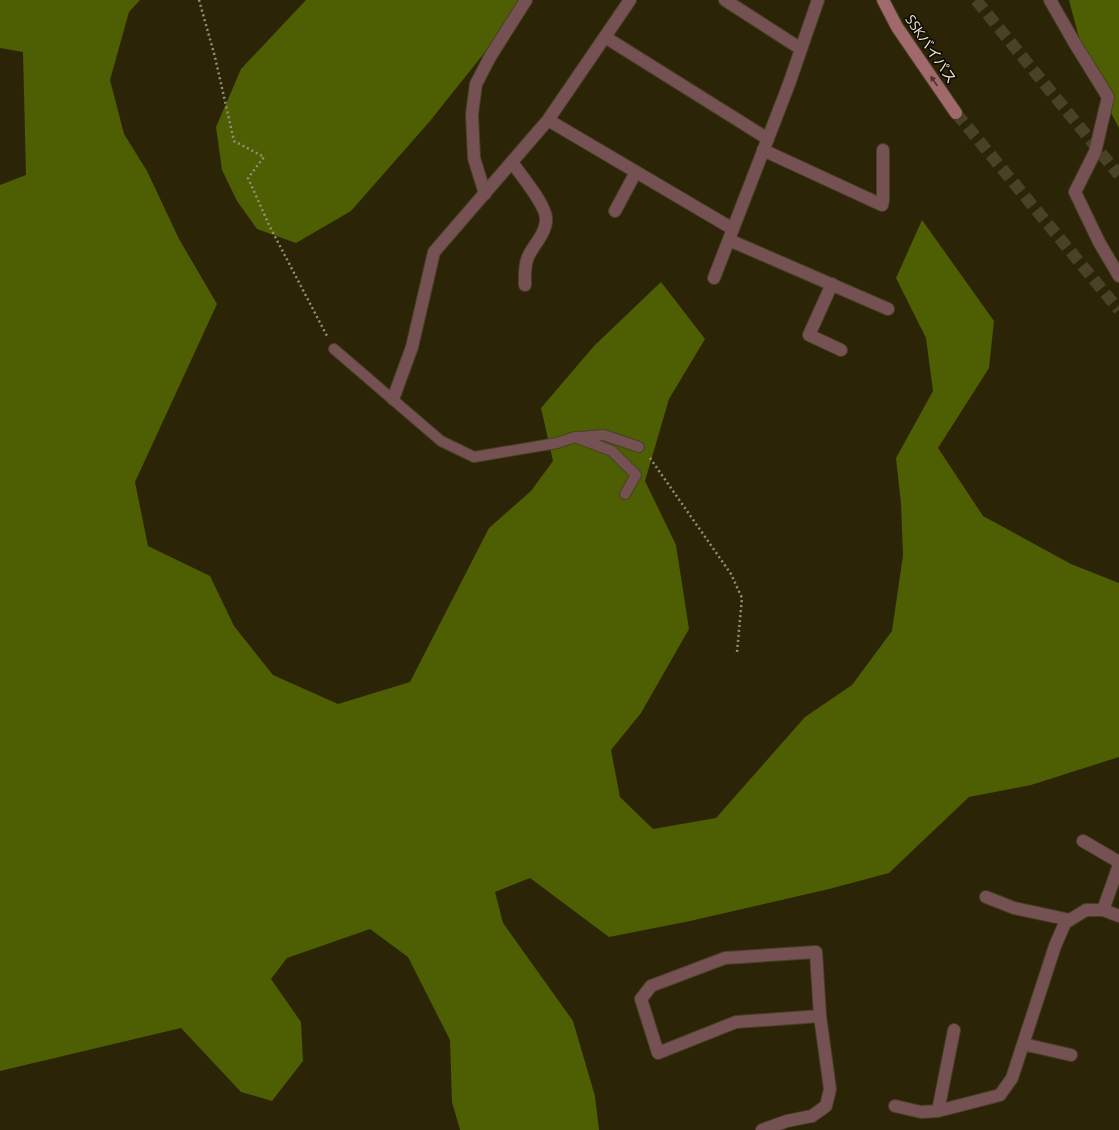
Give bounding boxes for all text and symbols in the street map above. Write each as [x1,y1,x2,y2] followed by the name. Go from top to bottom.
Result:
[902,12,960,86] street label: SSKバイパス
[930,75,938,86] one-way arrow

